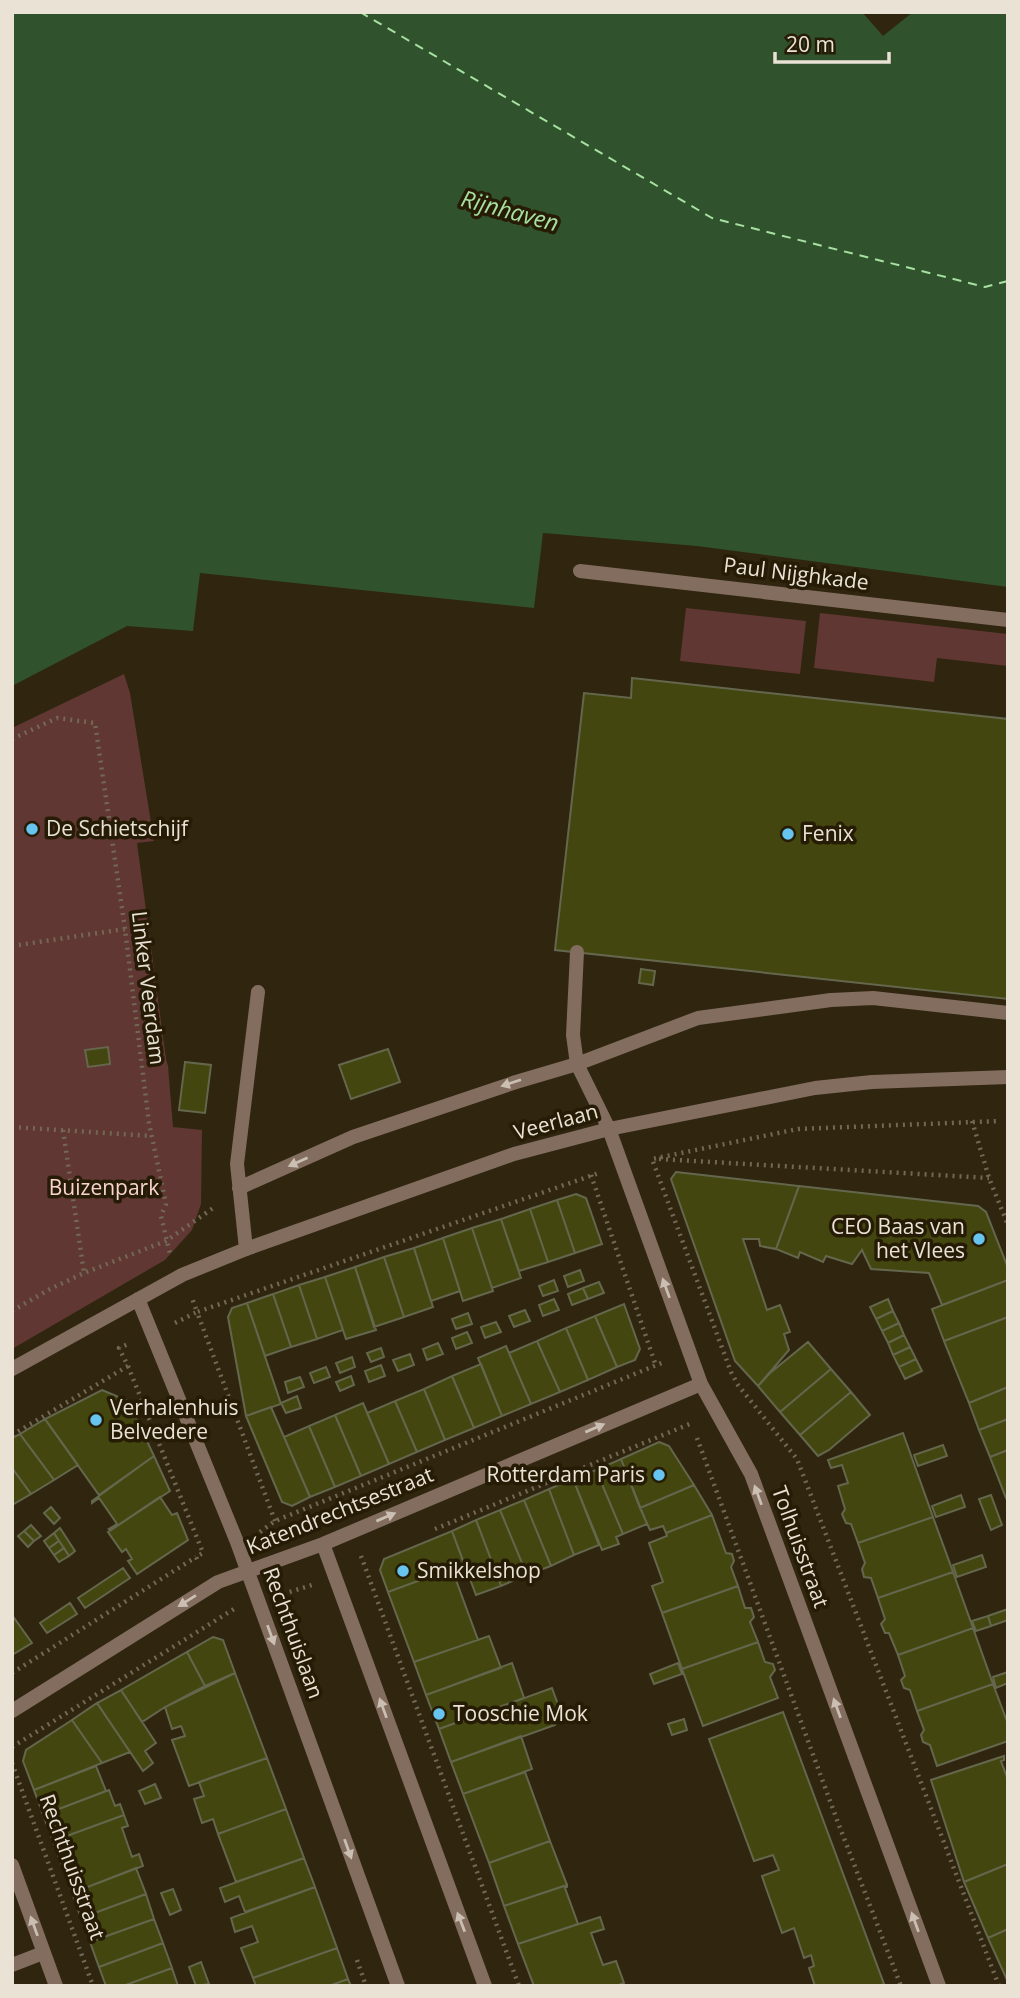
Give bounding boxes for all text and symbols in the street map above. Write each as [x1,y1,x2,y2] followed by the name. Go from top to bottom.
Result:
[775,21,889,65] scale bar
[786,30,835,58] text: 20 m
[458,182,562,238] water label: Rijnhaven
[722,550,870,596] street label: Paul Nijghkade
[46,814,190,842] place label: De Schietschijf
[802,819,854,847] place label: Fenix
[24,821,40,837] marker: De Schietschijf
[780,826,796,842] marker: Fenix
[126,909,172,1066] street label: Linker Veerdam
[501,1078,522,1089] one-way arrow
[510,1096,601,1146] street label: Veerlaan
[288,1156,308,1167] one-way arrow
[49,1173,159,1201] park label: Buizenpark
[831,1212,965,1264] place label: CEO Baas van het Vlees
[971,1231,987,1247] marker: CEO Baas van het Vlees
[660,1277,671,1298] one-way arrow
[110,1393,238,1445] place label: Verhalenhuis Belvedere
[88,1412,104,1428] marker: Verhalenhuis Belvedere
[585,1423,606,1434] one-way arrow
[242,1460,437,1560] street label: Katendrechtsestraat
[486,1460,645,1488] place label: Rotterdam Paris
[651,1467,667,1483] marker: Rotterdam Paris
[766,1482,836,1611] street label: Tolhuisstraat
[753,1484,764,1505] one-way arrow
[375,1511,396,1522] one-way arrow
[417,1556,541,1584] place label: Smikkelshop
[257,1563,331,1702] street label: Rechthuislaan
[395,1563,411,1579] marker: Smikkelshop
[178,1595,197,1608] one-way arrow
[266,1624,277,1645] one-way arrow
[377,1698,388,1719] one-way arrow
[831,1698,842,1719] one-way arrow
[453,1699,588,1727] place label: Tooschie Mok
[431,1706,447,1722] marker: Tooschie Mok
[34,1790,112,1943] street label: Rechthuisstraat
[343,1839,354,1860] one-way arrow
[455,1911,466,1932] one-way arrow
[910,1911,921,1932] one-way arrow
[28,1915,39,1936] one-way arrow

